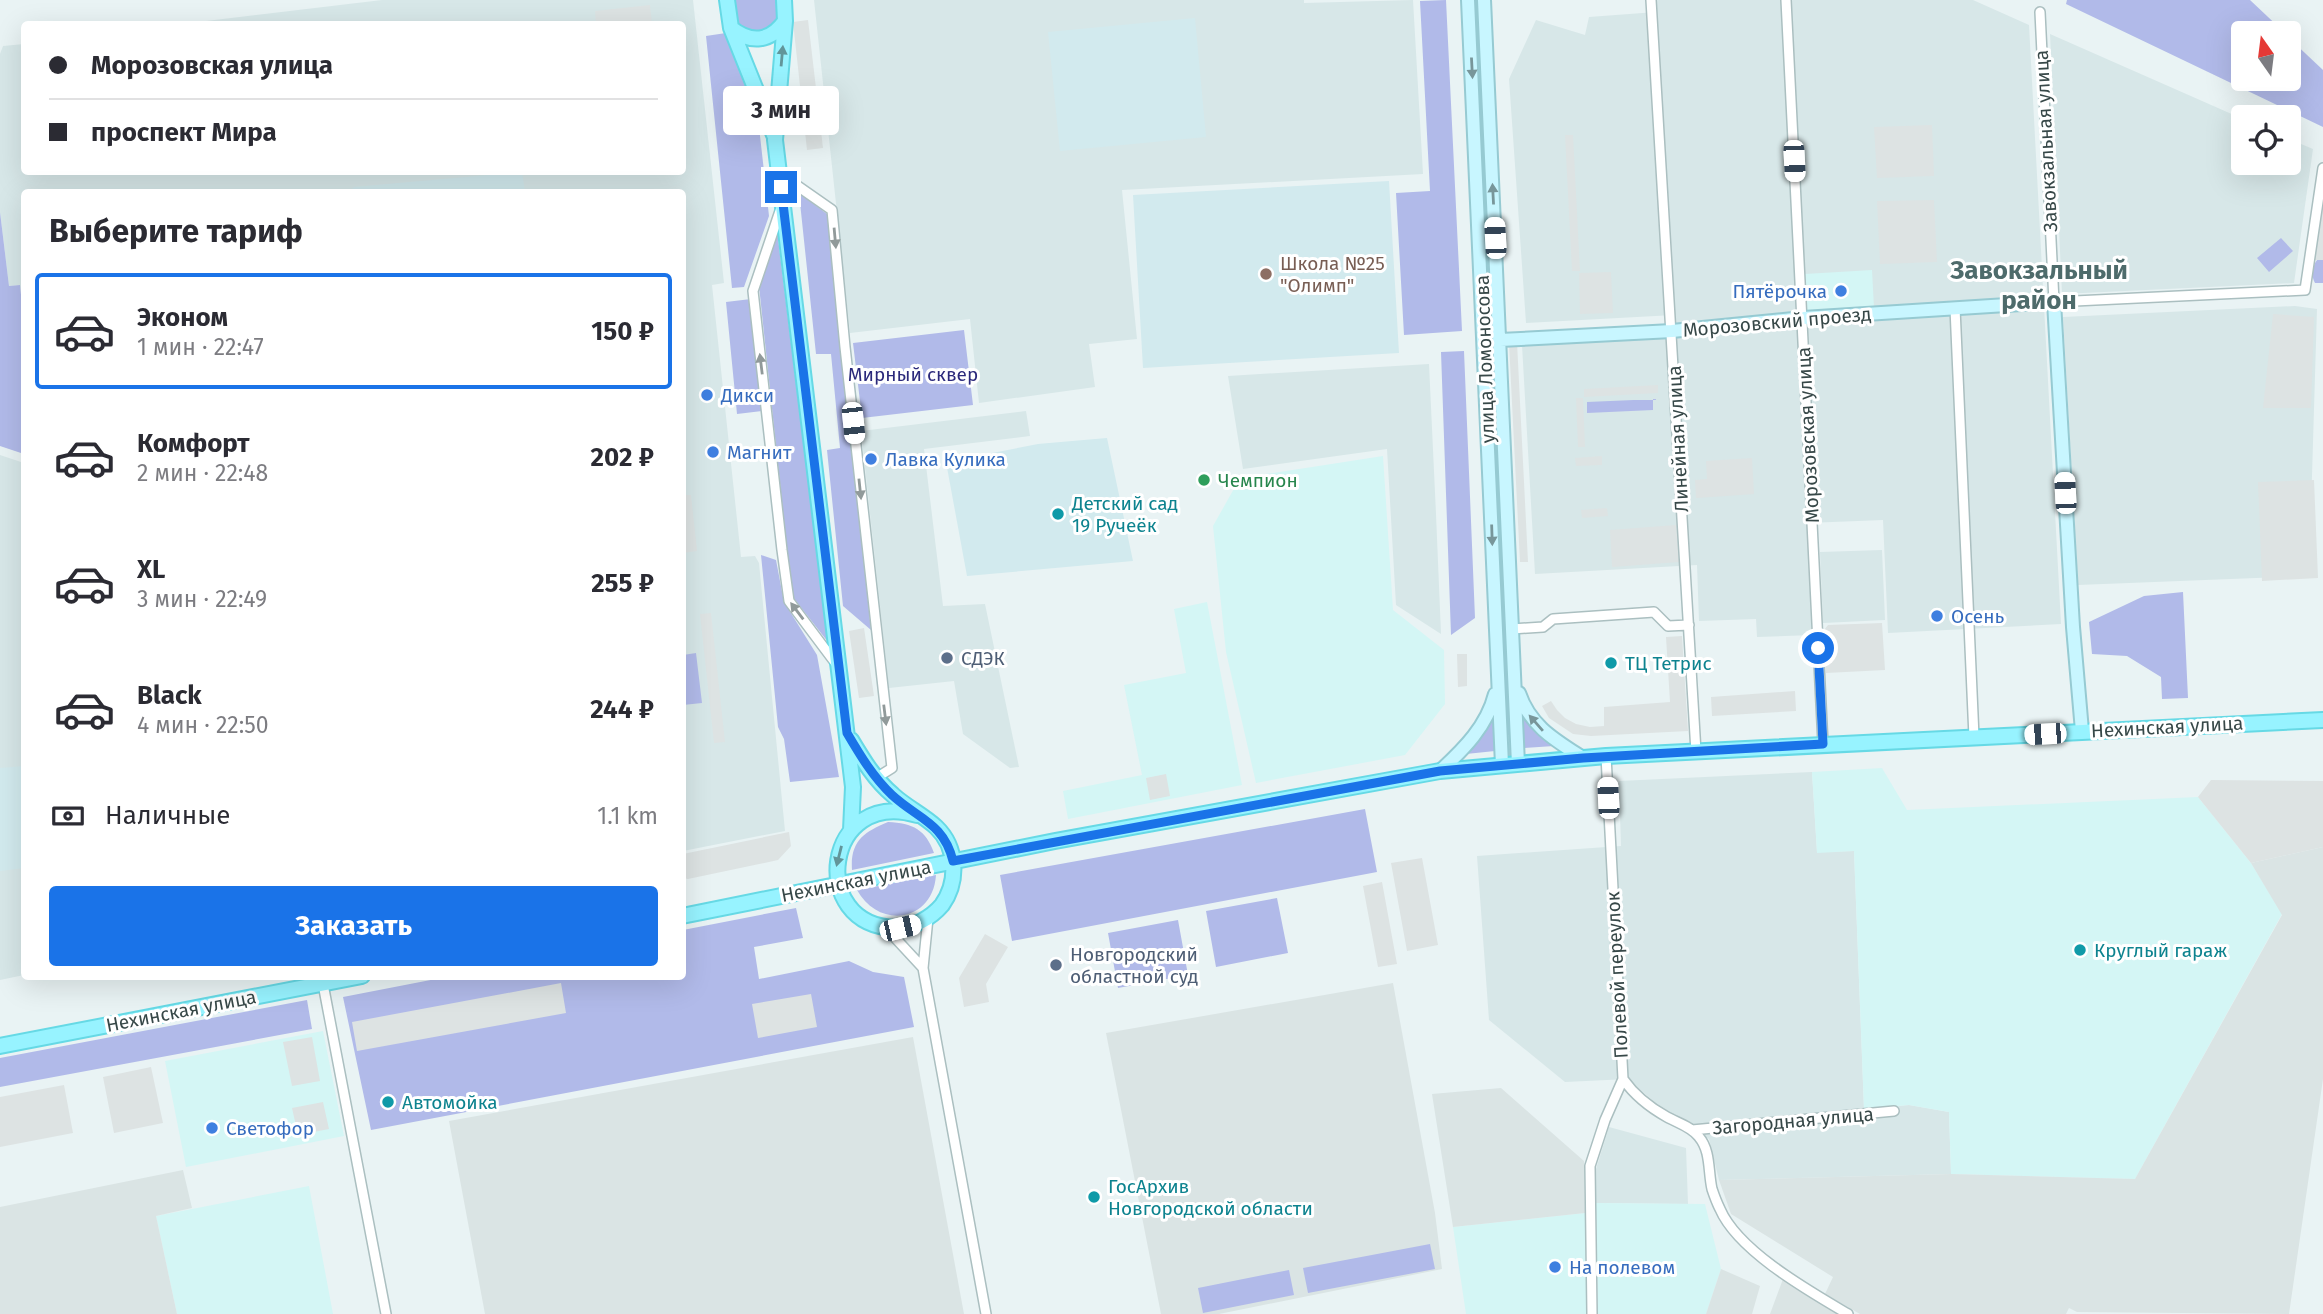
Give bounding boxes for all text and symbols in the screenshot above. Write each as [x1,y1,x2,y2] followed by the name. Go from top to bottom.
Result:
[2231,21,2301,91] north arrow
[2231,21,2301,175] map controls
[777,45,788,67] one-way arrow
[2030,49,2062,233] street label: Завокзальная улица
[91,50,333,81] text: Морозовская улица
[1466,57,1477,79] one-way arrow
[723,86,839,134] callout: 3 мин
[751,96,811,124] text: 3 мин
[2231,105,2301,175] button: locate
[91,117,277,148] text: проспект Мира
[1783,139,1806,183] car
[765,171,797,203] route end
[1487,182,1498,204] one-way arrow
[49,212,303,250] text: Выберите тариф
[1484,216,1507,260] car
[830,227,841,249] one-way arrow
[1280,252,1385,297] place label: Школа №25 "Олимп"
[1949,255,2128,316] district label: Завокзальный район
[1258,266,1274,282] marker: Школа №25 "Олимп"
[1471,274,1499,444] street label: улица Ломоносова
[1732,280,1827,303] place label: Пятёрочка
[1833,283,1849,299] marker: Пятёрочка
[53,300,116,363] icon: car
[137,302,228,333] text: Эконом
[1682,302,1872,342] street label: Морозовский проезд
[591,316,654,347] text: 150 ₽
[137,333,264,361] text: 1 мин · 22:47
[1792,346,1824,524] street label: Морозовская улица
[756,352,767,374] one-way arrow
[848,363,978,386] park label: Мирный сквер
[1663,365,1693,513] street label: Линейная улица
[720,384,774,407] place label: Дикси
[699,387,715,403] marker: Дикси
[841,401,866,445] car
[53,426,116,489] icon: car
[137,428,250,459] text: Комфорт
[727,441,792,464] place label: Магнит
[591,442,654,473] text: 202 ₽
[705,444,721,460] marker: Магнит
[885,448,1006,471] place label: Лавка Кулика
[863,451,879,467] marker: Лавка Кулика
[137,459,268,487] text: 2 мин · 22:48
[1218,469,1298,492] place label: Чемпион
[2054,471,2077,515] car
[1196,472,1212,488] marker: Чемпион
[855,478,866,500] one-way arrow
[1071,492,1178,537] place label: Детский сад 19 Ручеёк
[1050,506,1066,522] marker: Детский сад 19 Ручеёк
[1487,525,1498,547] one-way arrow
[53,552,116,615] icon: car
[137,554,165,585] text: XL
[591,568,654,599] text: 255 ₽
[137,585,267,613] text: 3 мин · 22:49
[789,603,804,621] one-way arrow
[1951,605,2004,628] place label: Осень
[1929,608,1945,624] marker: Осень
[1802,632,1834,664] route start
[961,647,1005,670] place label: СДЭК
[939,650,955,666] marker: СДЭК
[1625,652,1712,675] place label: ТЦ Тетрис
[1603,655,1619,671] marker: ТЦ Тетрис
[53,678,116,741] icon: car
[137,680,202,711] text: Black
[590,694,654,725] text: 244 ₽
[880,704,891,726] one-way arrow
[137,711,269,739] text: 4 мин · 22:50
[2090,712,2244,742] street label: Нехинская улица
[1529,715,1544,733] one-way arrow
[2024,722,2067,746] car
[1597,776,1620,820] car
[49,797,87,835] icon: cash
[105,800,230,831] text: Наличные
[597,802,658,830] text: 1.1 km
[833,845,844,867] one-way arrow
[779,855,933,907] street label: Нехинская улица
[49,886,658,966] button: Заказать
[1601,891,1633,1059] street label: Полевой переулок
[878,913,923,943] car
[2094,939,2227,962] place label: Круглый гараж
[2072,942,2088,958] marker: Круглый гараж
[1070,943,1198,988] place label: Новгородский областной суд
[1048,957,1064,973] marker: Новгородский областной суд
[104,985,258,1037] street label: Нехинская улица
[402,1091,498,1114] place label: Автомойка
[380,1094,396,1110] marker: Автомойка
[1711,1102,1875,1140] street label: Загородная улица
[226,1117,314,1140] place label: Светофор
[204,1120,220,1136] marker: Светофор
[1108,1175,1313,1220] place label: ГосАрхив Новгородской области
[1086,1189,1102,1205] marker: ГосАрхив Новгородской области
[1569,1256,1675,1279] place label: На полевом
[1547,1259,1563,1275] marker: На полевом

